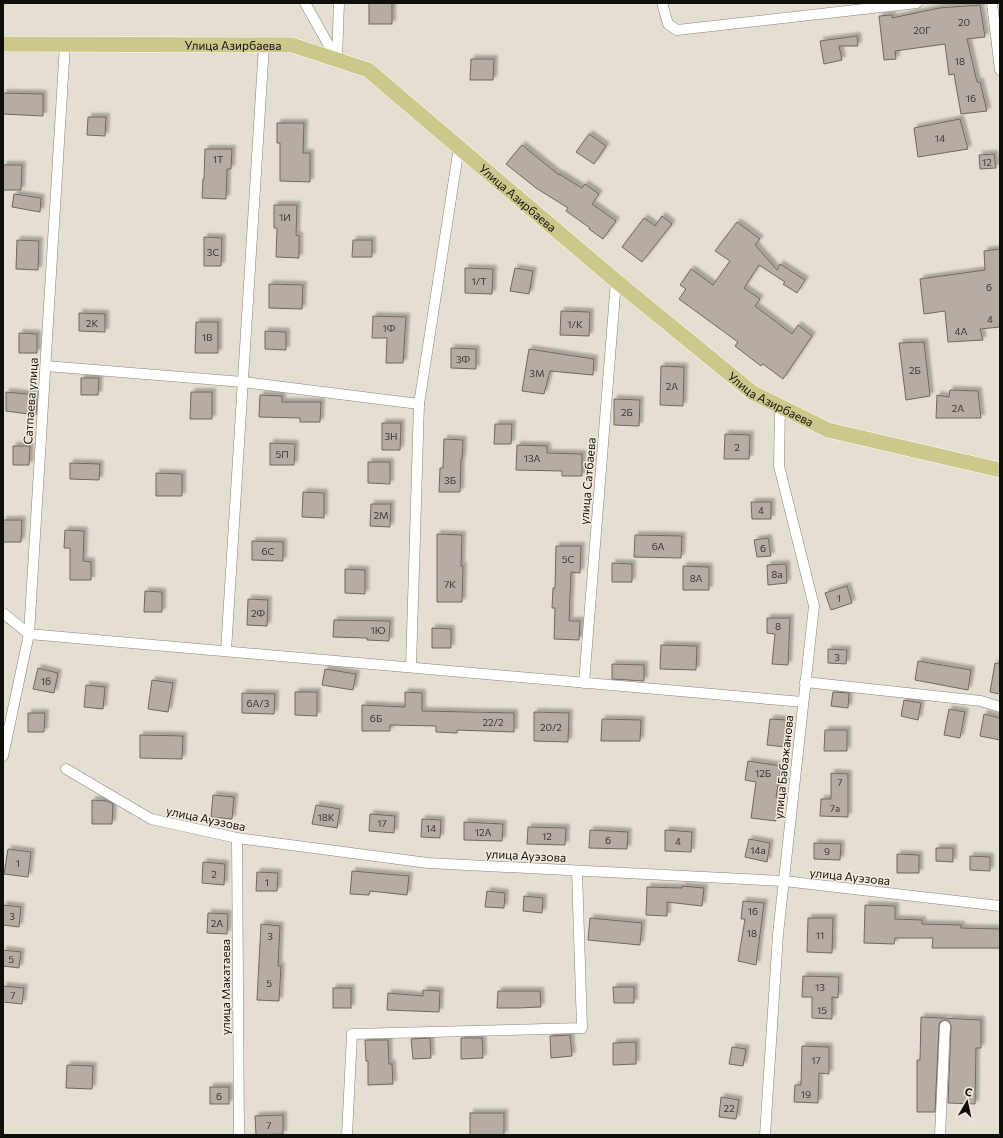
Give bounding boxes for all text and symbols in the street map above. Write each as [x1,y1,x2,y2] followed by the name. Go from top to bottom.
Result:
[958,16,970,28] house number: 20
[913,24,931,36] house number: 20Г
[185,38,281,52] street label: Улица Азирбаева
[955,55,965,67] house number: 18
[966,92,976,104] house number: 16
[935,132,945,144] house number: 14
[213,153,224,165] house number: 1Т
[982,156,992,168] house number: 12
[477,161,559,234] street label: Улица Азирбаева
[279,211,291,223] house number: 1И
[207,246,219,258] house number: 3С
[471,275,487,287] house number: 1/Т
[986,281,992,293] house number: 6
[987,313,993,325] house number: 4
[86,317,98,329] house number: 2К
[567,318,583,330] house number: 1/К
[383,322,396,334] house number: 1Ф
[955,325,968,337] house number: 4А
[202,331,213,343] house number: 1В
[456,353,471,365] house number: 3Ф
[20,357,40,445] street label: Сатпаева улица
[909,364,921,376] house number: 2Б
[529,367,545,379] house number: 3М
[725,369,816,429] street label: Улица Азирбаева
[666,380,678,392] house number: 2А
[952,402,964,414] house number: 2А
[621,406,633,418] house number: 2Б
[384,430,398,442] house number: 3H
[576,437,598,525] street label: улица Сатбаева
[734,441,740,453] house number: 2
[275,448,289,460] house number: 5П
[524,452,540,464] house number: 13А
[444,474,456,486] house number: 3Б
[758,504,764,516] house number: 4
[373,509,389,521] house number: 2M
[652,540,664,552] house number: 6А
[760,542,766,554] house number: 6
[262,545,275,557] house number: 6С
[562,553,574,565] house number: 5С
[771,568,783,580] house number: 8а
[690,572,702,584] house number: 8А
[444,578,456,590] house number: 7К
[837,592,841,604] house number: 1
[251,607,265,619] house number: 2Ф
[775,620,781,632] house number: 8
[370,624,386,636] house number: 1Ю
[834,651,840,663] house number: 3
[41,675,51,687] house number: 1б
[247,697,270,709] house number: 6А/3
[370,712,382,724] house number: 6Б
[771,714,795,820] street label: улица Бабажанова
[482,716,504,728] house number: 22/2
[540,721,562,733] house number: 20/2
[755,767,771,779] house number: 12Б
[837,776,843,788] house number: 7
[830,802,840,814] house number: 7а
[165,803,247,833] street label: улица Ауэзова
[317,811,335,823] house number: 18К
[377,817,387,829] house number: 17
[426,822,436,834] house number: 14
[475,826,491,838] house number: 12А
[542,830,552,842] house number: 12
[605,834,611,846] house number: 6
[675,835,681,847] house number: 4
[750,844,766,856] house number: 14а
[824,845,830,857] house number: 9
[485,846,567,864] street label: улица Ауэзова
[16,857,20,869] house number: 1
[809,865,891,887] street label: улица Ауэзова
[211,868,217,880] house number: 2
[265,876,269,888] house number: 1
[748,905,758,917] house number: 16
[9,910,15,922] house number: 3
[211,917,223,929] house number: 2А
[747,927,757,939] house number: 18
[816,929,824,941] house number: 11
[267,930,273,942] house number: 3
[218,939,232,1035] street label: улица Макатаева
[8,953,14,965] house number: 5
[266,977,272,989] house number: 5
[815,981,825,993] house number: 13
[10,989,16,1001] house number: 7
[817,1004,827,1016] house number: 15
[811,1054,821,1066] house number: 17
[947,1082,987,1122] north arrow
[964,1085,974,1099] text: С
[801,1088,811,1100] house number: 19
[216,1090,222,1102] house number: 6
[723,1102,735,1114] house number: 22
[266,1119,272,1131] house number: 7

